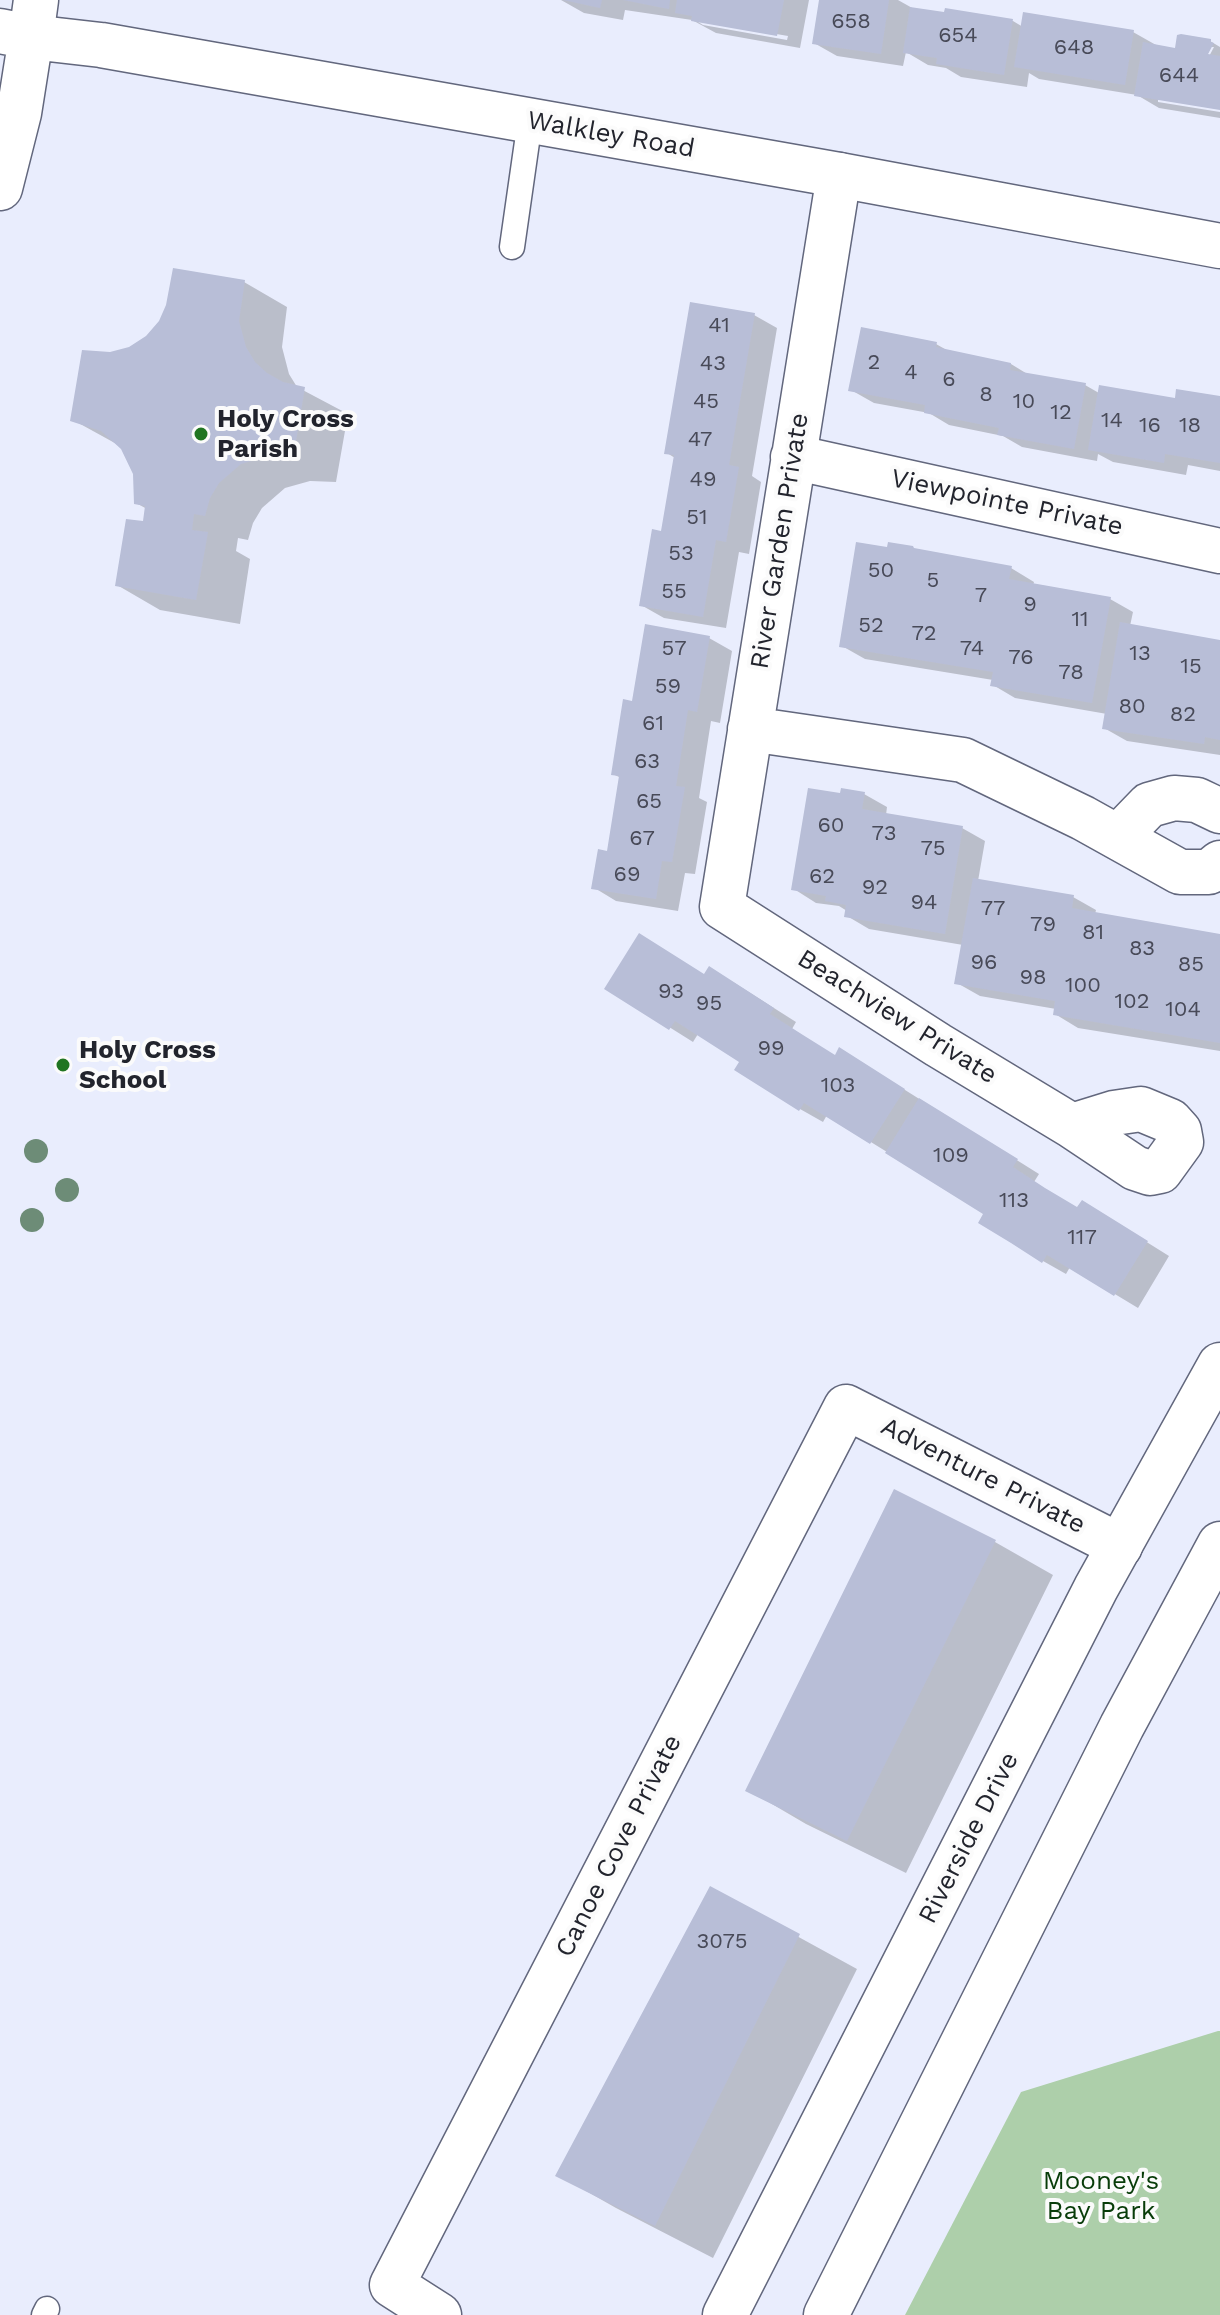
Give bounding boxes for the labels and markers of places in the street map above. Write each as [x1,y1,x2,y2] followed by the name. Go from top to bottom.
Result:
[217,403,354,464] place label: Holy Cross Parish
[192,425,210,443] marker: Holy Cross Parish
[79,1034,216,1096] place label: Holy Cross School
[54,1056,72,1074] marker: Holy Cross School

